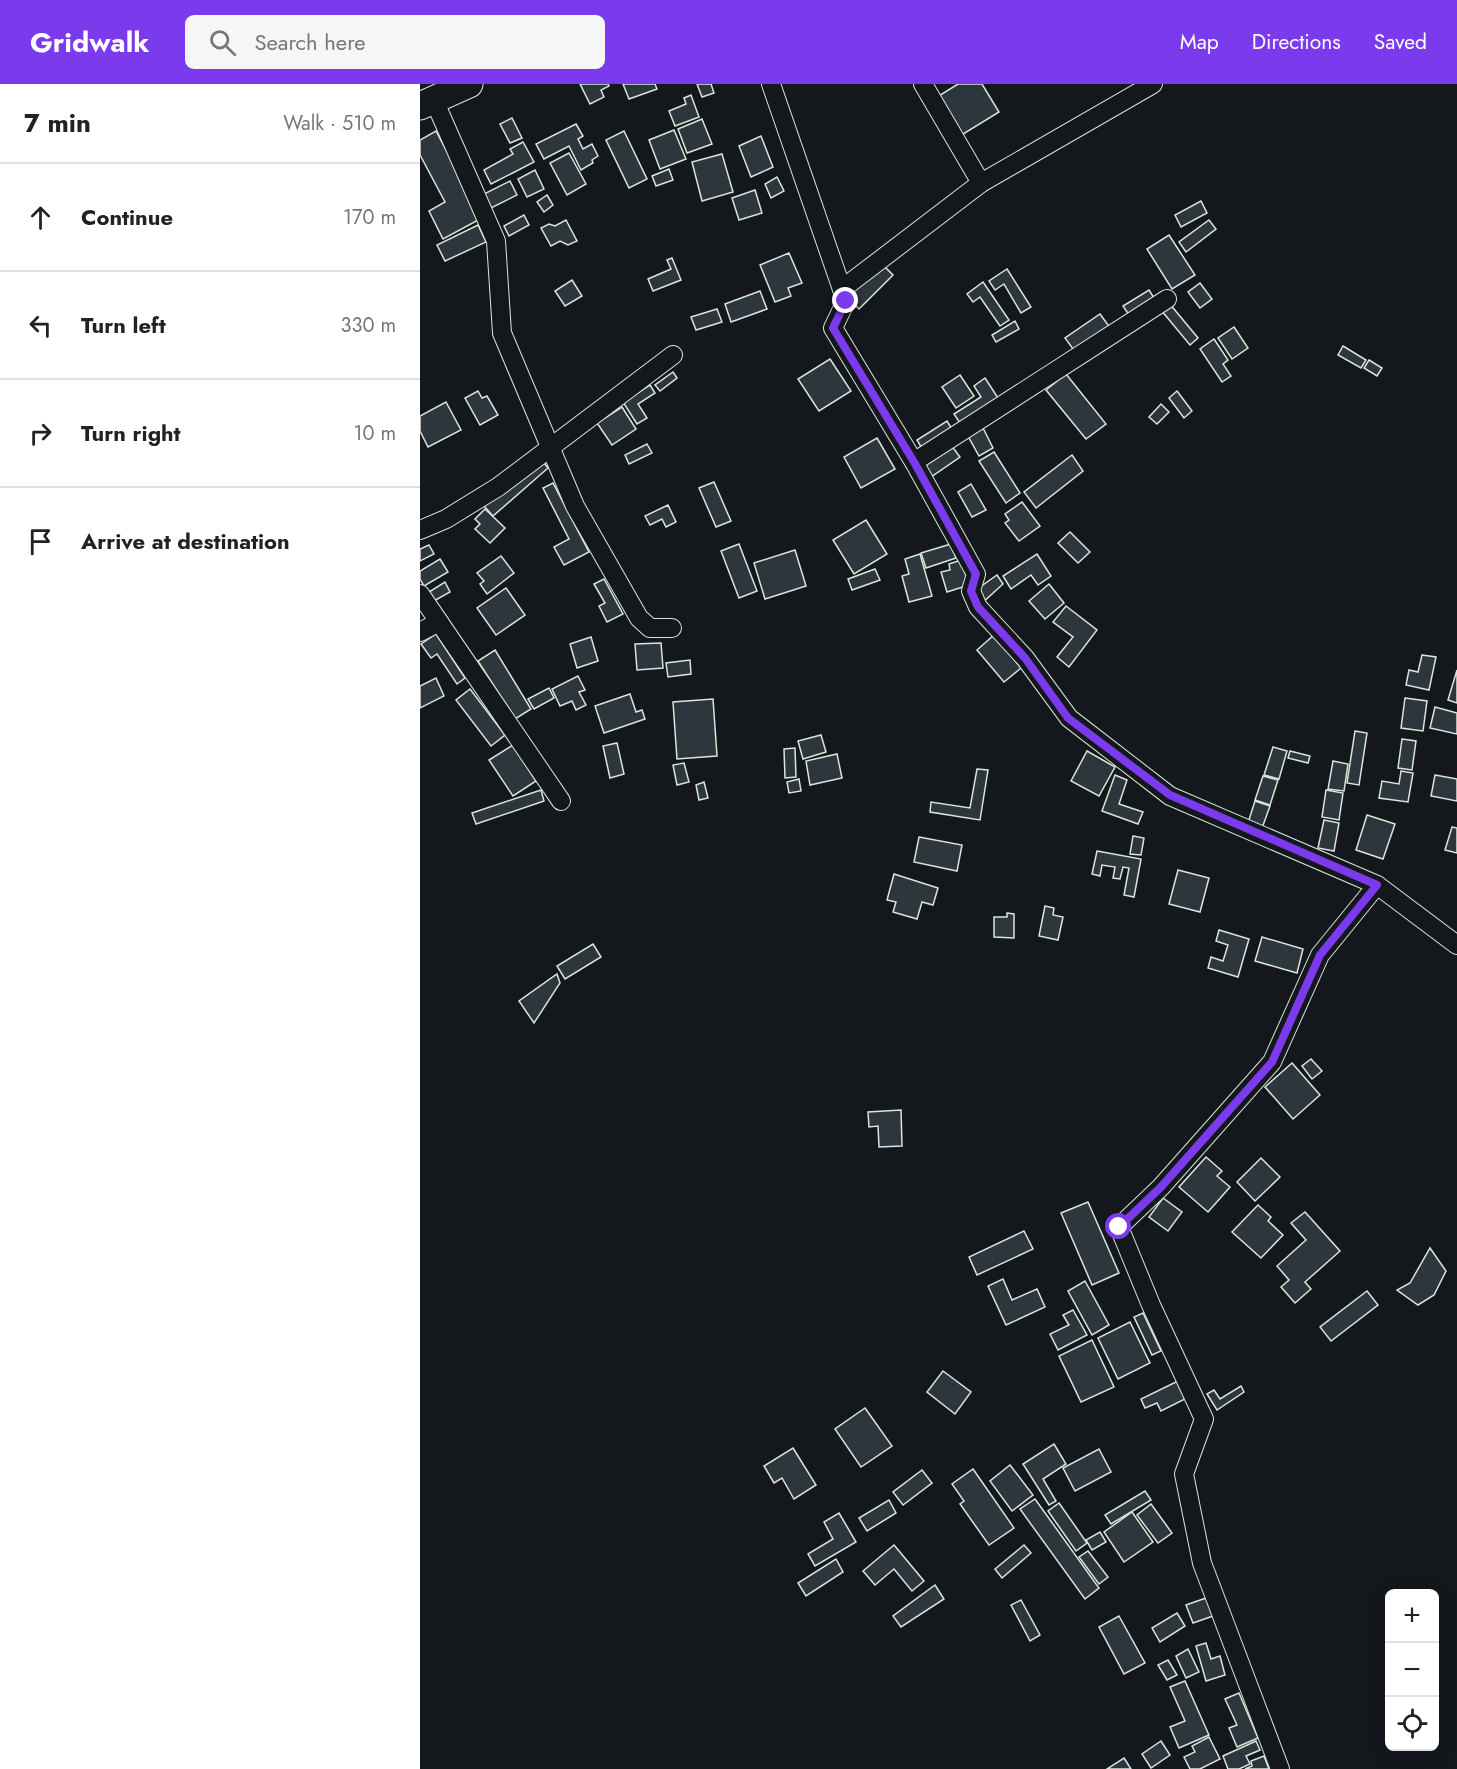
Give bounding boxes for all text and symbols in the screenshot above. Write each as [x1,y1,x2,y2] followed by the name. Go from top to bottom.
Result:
[185,15,605,69] search box
[30,22,149,63] text: Gridwalk
[206,26,239,59] icon: search
[254,26,366,58] text: Search here
[1180,27,1219,57] text: Map
[1252,27,1341,57] text: Directions
[1374,27,1427,57] text: Saved
[24,104,91,142] text: 7 min
[283,109,396,138] text: Walk · 510 m
[24,201,57,234] icon: ahead
[81,201,173,233] text: Continue
[343,203,396,232] text: 170 m
[832,287,858,313] route end
[24,309,57,342] icon: left
[81,309,166,341] text: Turn left
[341,311,396,340] text: 330 m
[24,417,57,450] icon: right
[81,417,181,449] text: Turn right
[353,419,396,448] text: 10 m
[24,525,57,558] icon: arrive
[81,525,290,557] text: Arrive at destination
[1105,1213,1131,1239] route start
[1385,1589,1439,1751] map controls
[1385,1589,1439,1643] button: +
[1385,1643,1439,1697] button: −
[1385,1697,1439,1751] button: locate

